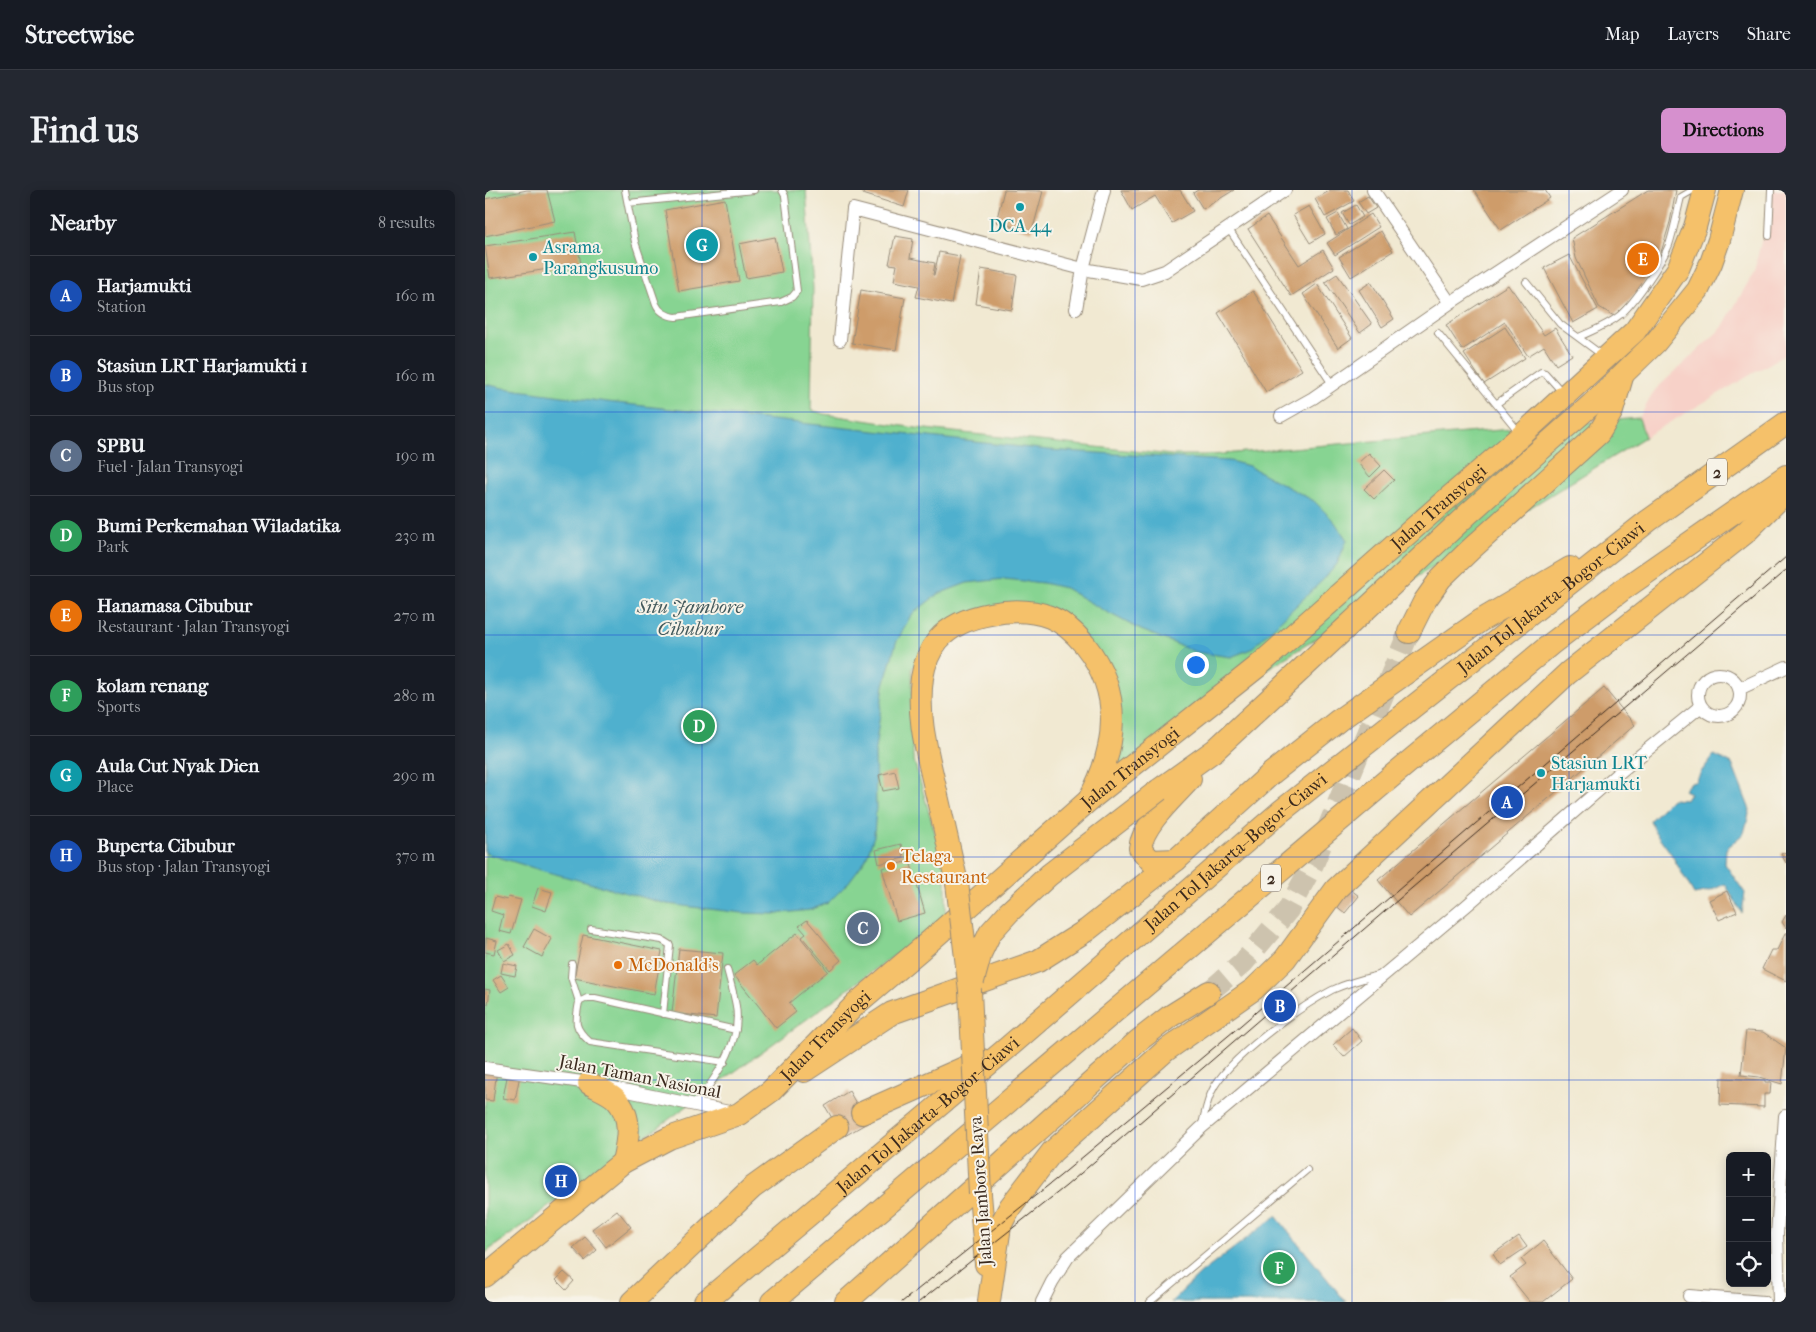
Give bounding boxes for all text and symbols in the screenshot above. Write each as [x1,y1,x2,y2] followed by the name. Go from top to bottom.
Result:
[25,21,134,49] text: Streetwise
[1605,24,1639,45] text: Map
[1667,24,1719,45] text: Layers
[1747,24,1791,45] text: Share
[1661,108,1786,153] button: Directions
[30,110,139,151] text: Find us
[1014,201,1026,213] marker: DCA 44
[50,211,116,235] text: Nearby
[378,213,435,232] text: 8 results
[989,216,1052,237] place label: DCA 44
[686,226,718,264] pin: G
[542,237,658,279] place label: Asrama Parangkusumo
[1627,240,1659,278] pin: E
[527,251,539,263] marker: Asrama Parangkusumo
[97,275,191,297] text: Harjamukti
[61,286,71,305] text: A
[395,286,435,305] text: 160 m
[97,297,146,316] text: Station
[97,355,307,377] text: Stasiun LRT Harjamukti 1
[61,366,71,385] text: B
[395,366,435,385] text: 160 m
[97,377,154,396] text: Bus stop
[97,435,145,457] text: SPBU
[61,446,71,465] text: C
[395,446,435,465] text: 190 m
[97,457,243,476] text: Fuel · Jalan Transyogi
[1707,458,1727,486] road number: 2
[1385,459,1491,555] street label: Jalan Transyogi
[97,515,340,537] text: Bumi Perkemahan Wiladatika
[1452,517,1649,679] street label: Jalan Tol Jakarta–Bogor–Ciawi
[60,526,72,545] text: D
[395,526,435,545] text: 230 m
[97,537,129,556] text: Park
[97,595,252,617] text: Hanamasa Cibubur
[636,596,744,640] water label: Situ Jambore Cibubur
[61,606,71,625] text: E
[394,606,435,625] text: 270 m
[97,617,290,636] text: Restaurant · Jalan Transyogi
[1183,652,1209,678] your location
[97,675,208,697] text: kolam renang
[62,686,70,705] text: F
[393,686,435,705] text: 280 m
[97,697,140,716] text: Sports
[683,707,715,745] pin: D
[1075,722,1184,814] street label: Jalan Transyogi
[1551,753,1648,795] place label: Stasiun LRT Harjamukti
[97,755,259,777] text: Aula Cut Nyak Dien
[60,766,72,785] text: G
[393,766,435,785] text: 290 m
[1535,767,1547,779] marker: Stasiun LRT Harjamukti
[1139,768,1332,936] street label: Jalan Tol Jakarta–Bogor–Ciawi
[97,777,133,796] text: Place
[1491,783,1523,821] pin: A
[97,835,235,857] text: Buperta Cibubur
[60,846,72,865] text: H
[395,846,435,865] text: 370 m
[901,846,988,888] place label: Telaga Restaurant
[97,857,271,876] text: Bus stop · Jalan Transyogi
[885,860,897,872] marker: Telaga Restaurant
[1261,864,1281,891] road number: 2
[847,909,879,947] pin: C
[628,955,719,976] place label: McDonald's
[612,959,624,971] marker: McDonald's
[775,985,875,1087] street label: Jalan Transyogi
[1264,987,1296,1025] pin: B
[831,1032,1024,1199] street label: Jalan Tol Jakarta–Bogor–Ciawi
[555,1051,723,1103] street label: Jalan Taman Nasional
[965,1115,997,1268] street label: Jalan Jambore Raya
[1726,1152,1771,1287] map controls
[1726,1152,1771,1197] button: +
[545,1162,577,1200] pin: H
[1726,1197,1771,1242] button: −
[1726,1242,1771,1287] button: locate
[1263,1249,1295,1287] pin: F

